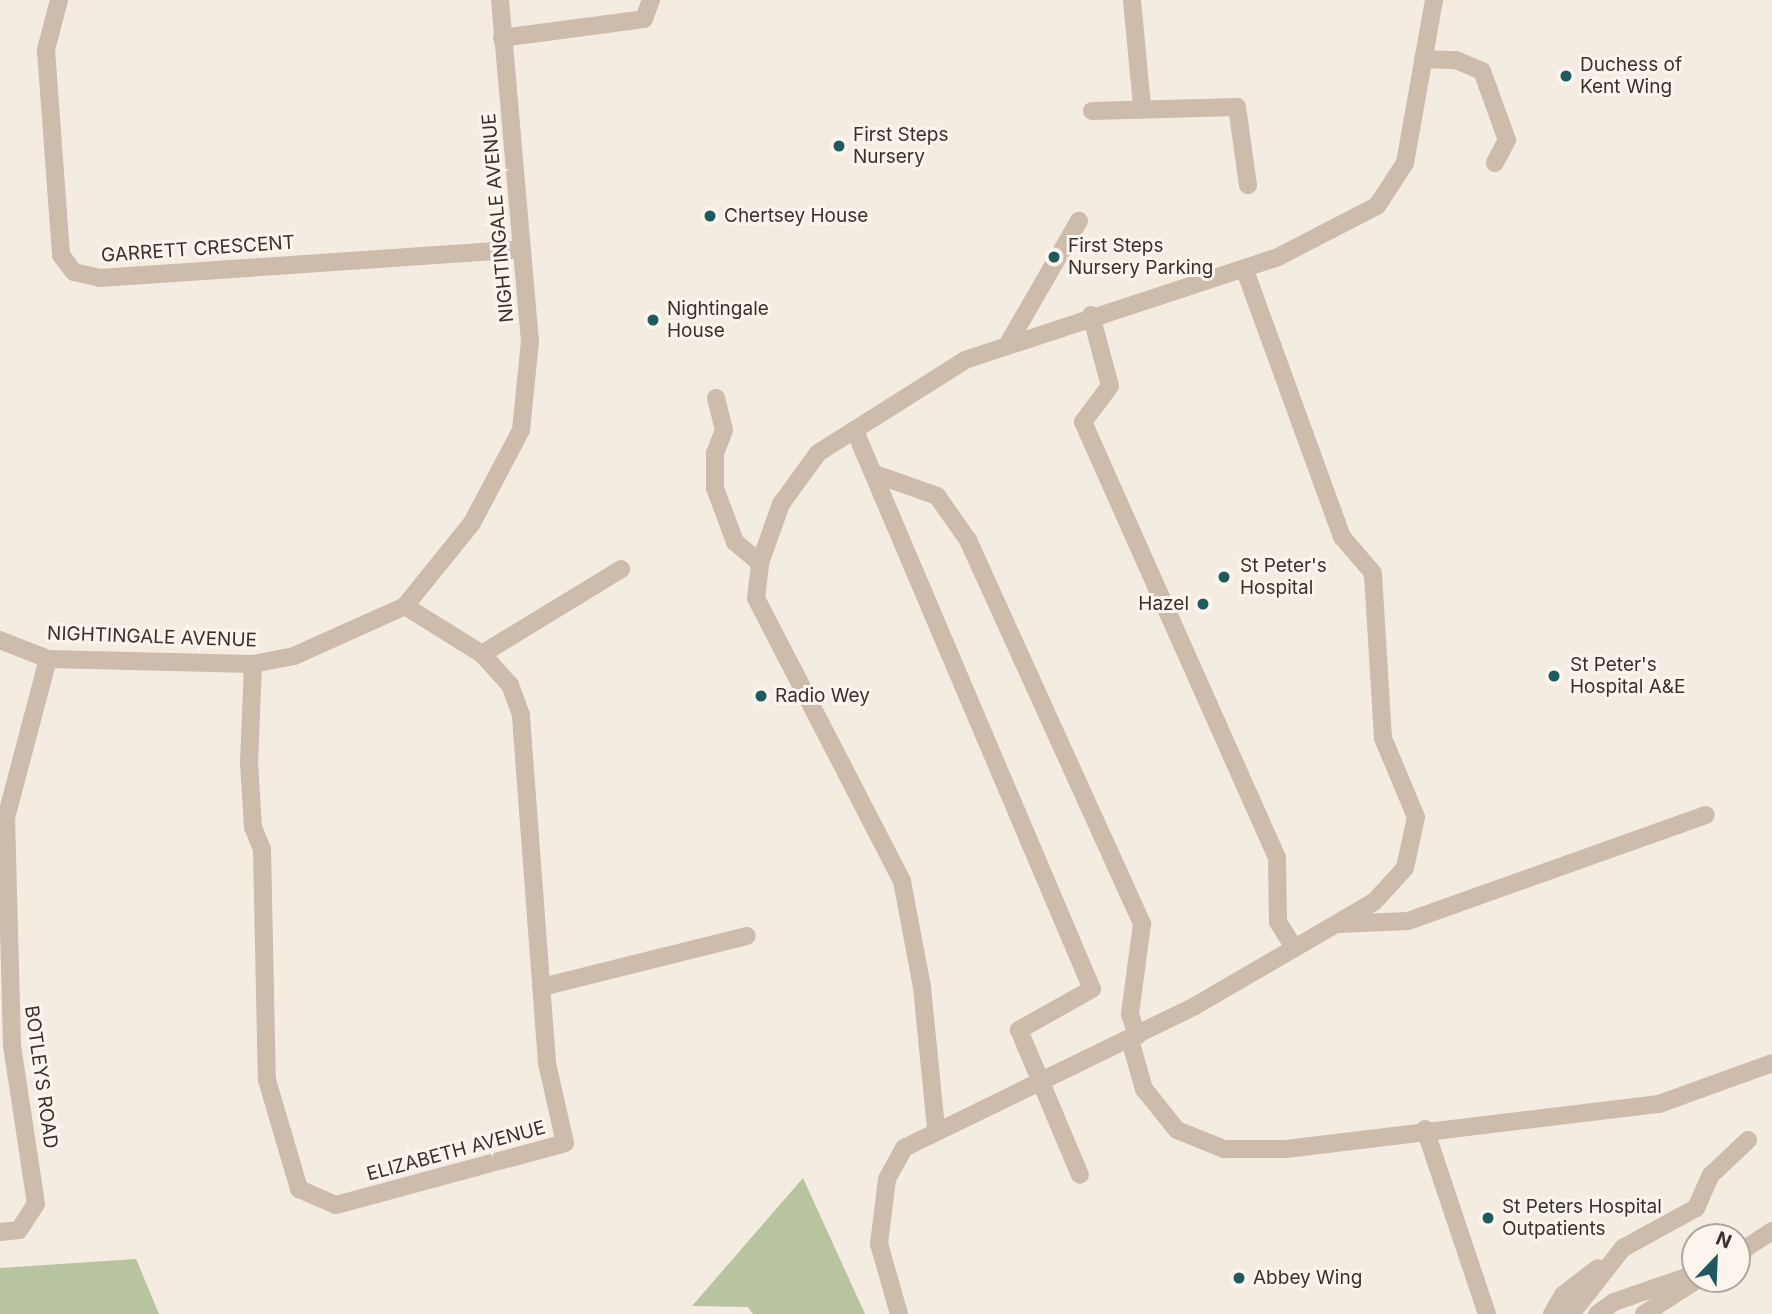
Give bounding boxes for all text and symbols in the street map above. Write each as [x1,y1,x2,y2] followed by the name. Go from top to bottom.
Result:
[1580,54,1682,98] place label: Duchess of Kent Wing
[1558,68,1574,84] marker: Duchess of Kent Wing
[477,112,519,324] street label: NIGHTINGALE AVENUE
[853,124,949,168] place label: First Steps Nursery
[831,138,847,154] marker: First Steps Nursery
[724,205,868,227] place label: Chertsey House
[702,208,718,224] marker: Chertsey House
[100,231,296,267] street label: GARRETT CRESCENT
[1068,235,1213,279] place label: First Steps Nursery Parking
[1046,249,1062,265] marker: First Steps Nursery Parking
[667,298,769,342] place label: Nightingale House
[645,312,661,328] marker: Nightingale House
[1240,555,1327,599] place label: St Peter's Hospital
[1214,567,1234,587] marker: St Peter's Hospital
[1138,593,1189,615] place label: Hazel
[1195,596,1211,612] marker: Hazel
[47,622,257,652] street label: NIGHTINGALE AVENUE
[1570,654,1685,698] place label: St Peter's Hospital A&E
[1544,666,1564,686] marker: St Peter's Hospital A&E
[775,685,870,707] place label: Radio Wey
[753,688,769,704] marker: Radio Wey
[20,1004,62,1150] street label: BOTLEYS ROAD
[364,1116,548,1186] street label: ELIZABETH AVENUE
[1502,1196,1662,1240] place label: St Peters Hospital Outpatients
[1480,1210,1496,1226] marker: St Peters Hospital Outpatients
[1681,1223,1751,1293] north arrow
[1712,1227,1735,1253] text: N
[1253,1267,1362,1289] place label: Abbey Wing
[1231,1270,1247,1286] marker: Abbey Wing

